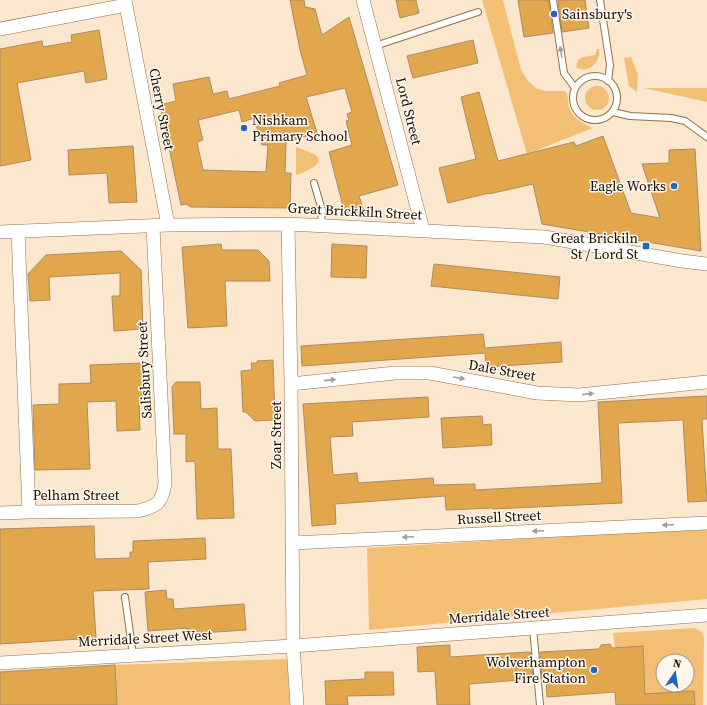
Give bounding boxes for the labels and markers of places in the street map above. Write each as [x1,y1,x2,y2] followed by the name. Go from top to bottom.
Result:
[562,4,632,24] place label: Sainsbury's
[549,9,559,19] marker: Sainsbury's
[252,110,348,146] place label: Nishkam Primary School
[239,123,249,133] marker: Nishkam Primary School
[590,176,666,196] place label: Eagle Works
[669,181,679,191] marker: Eagle Works
[551,228,639,264] place label: Great Brickiln St / Lord St
[641,241,651,251] marker: Great Brickiln St / Lord St
[486,652,587,688] place label: Wolverhampton Fire Station
[589,665,599,675] marker: Wolverhampton Fire Station

